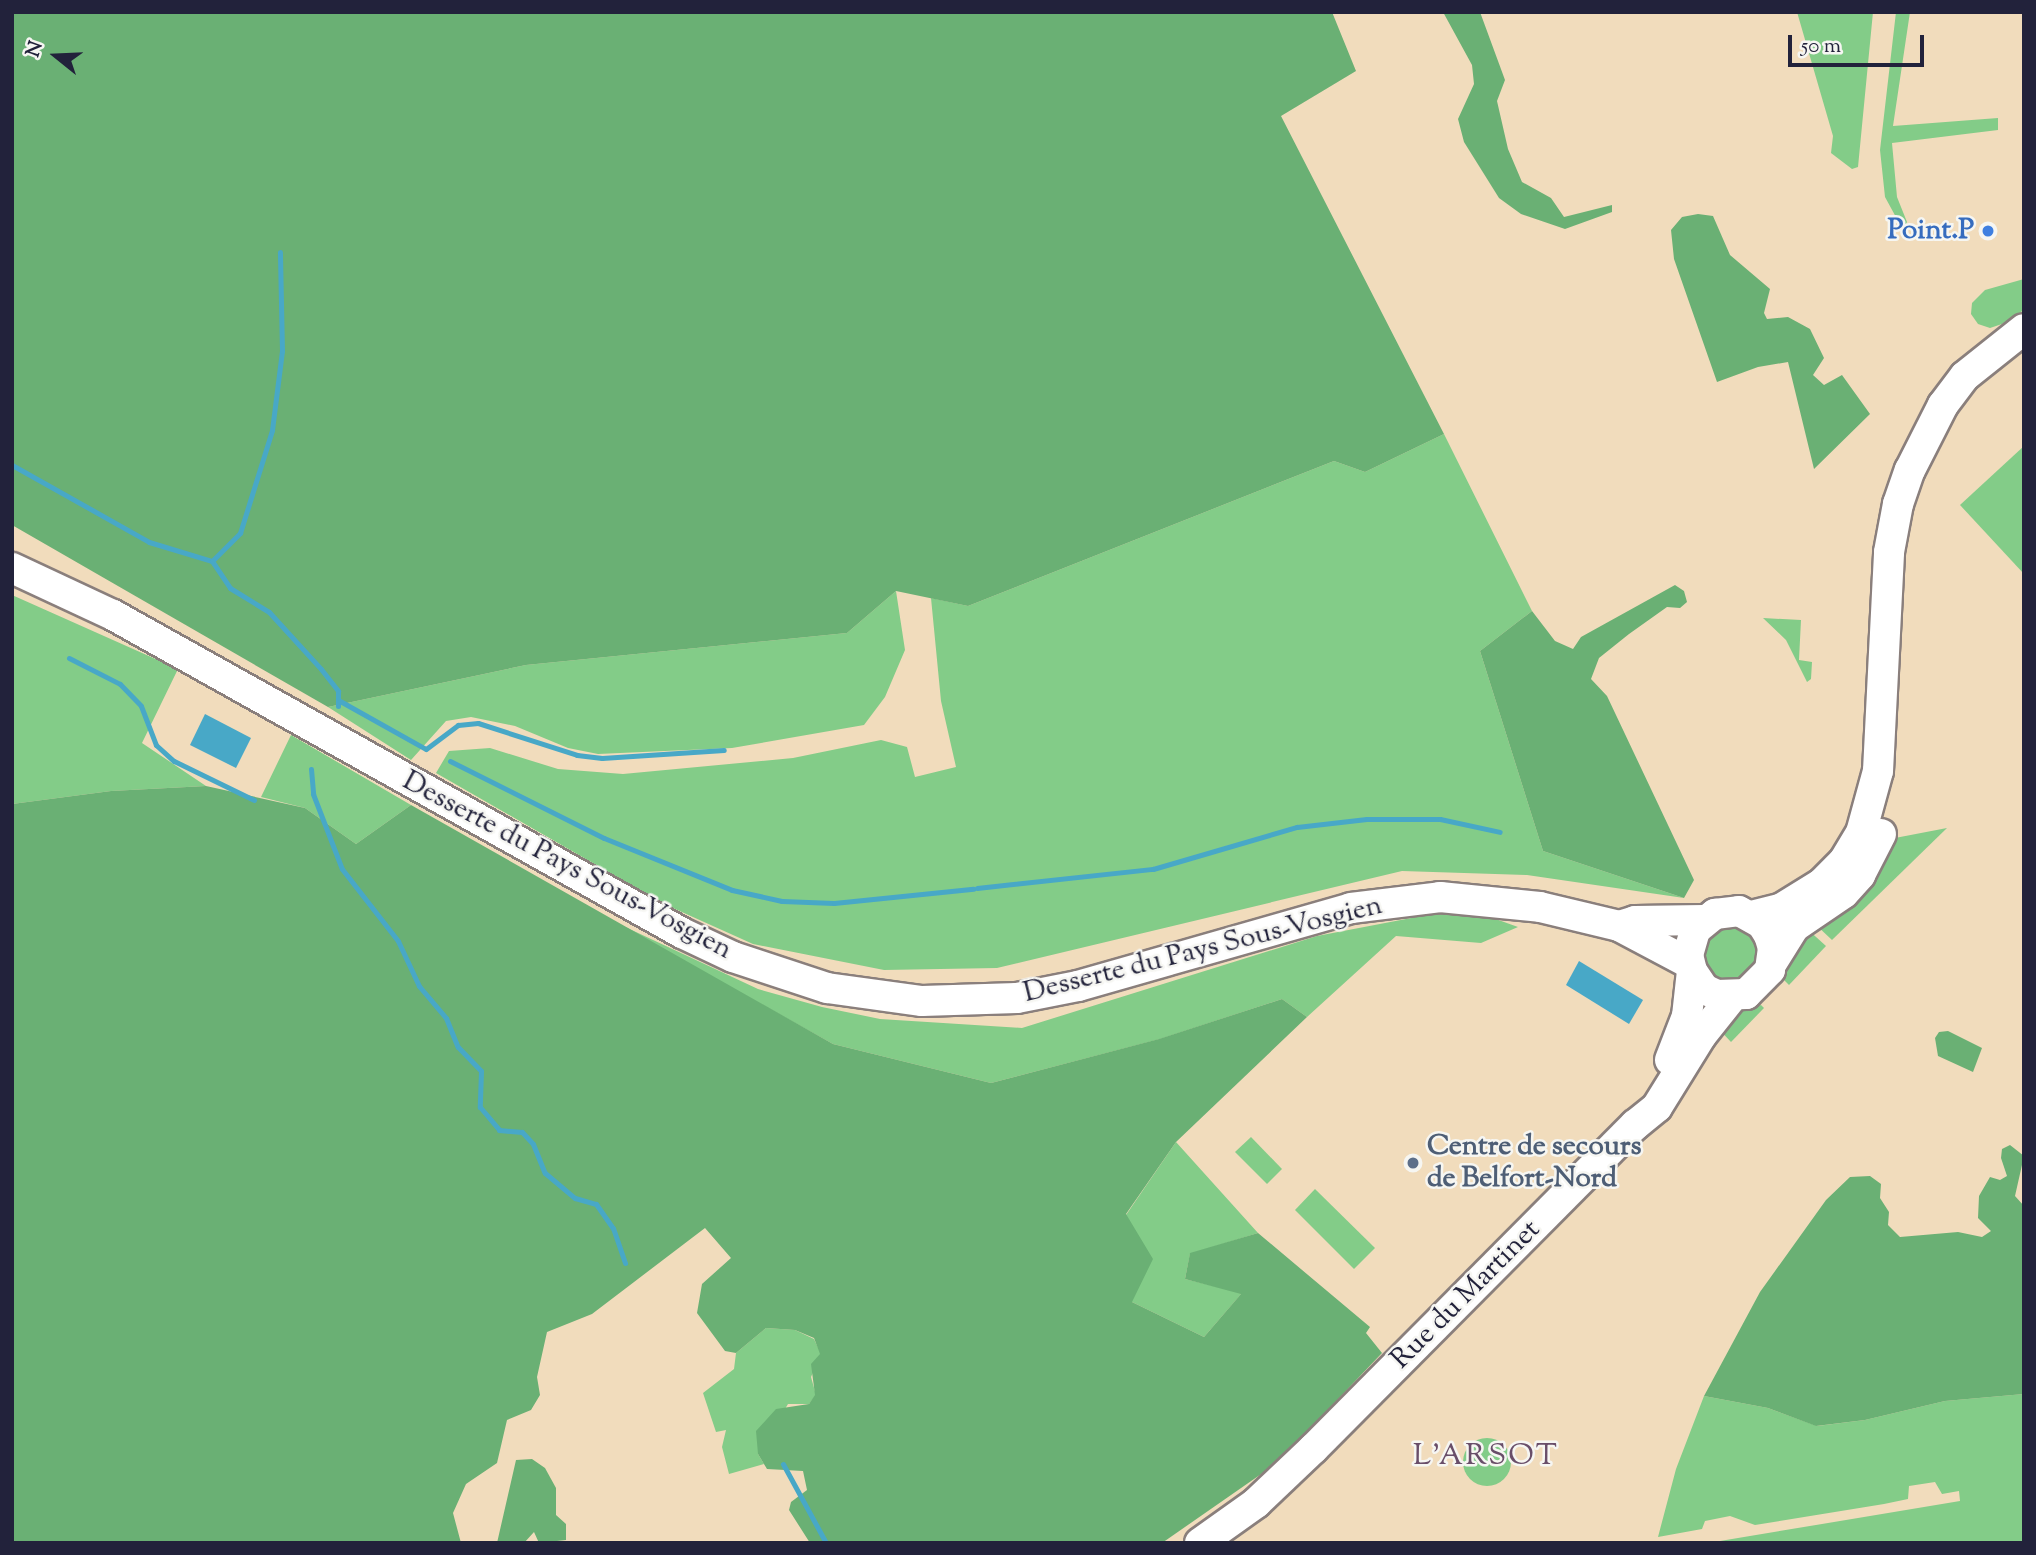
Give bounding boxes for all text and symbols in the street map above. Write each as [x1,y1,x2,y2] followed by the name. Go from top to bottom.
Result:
[21,21,91,91] north arrow
[1791,21,1927,65] scale bar
[1801,32,1841,62] text: 50 m
[20,38,51,61] text: N
[1887,214,1974,248] place label: Point.P
[1980,223,1996,239] marker: Point.P
[397,765,737,967] street label: Desserte du Pays Sous-Vosgien
[1020,889,1386,1011] street label: Desserte du Pays Sous-Vosgien
[1427,1130,1641,1196] place label: Centre de secours de Belfort-Nord
[1405,1155,1421,1171] marker: Centre de secours de Belfort-Nord
[1384,1213,1548,1377] street label: Rue du Martinet
[1414,1439,1558,1475] district label: L'ARSOT

